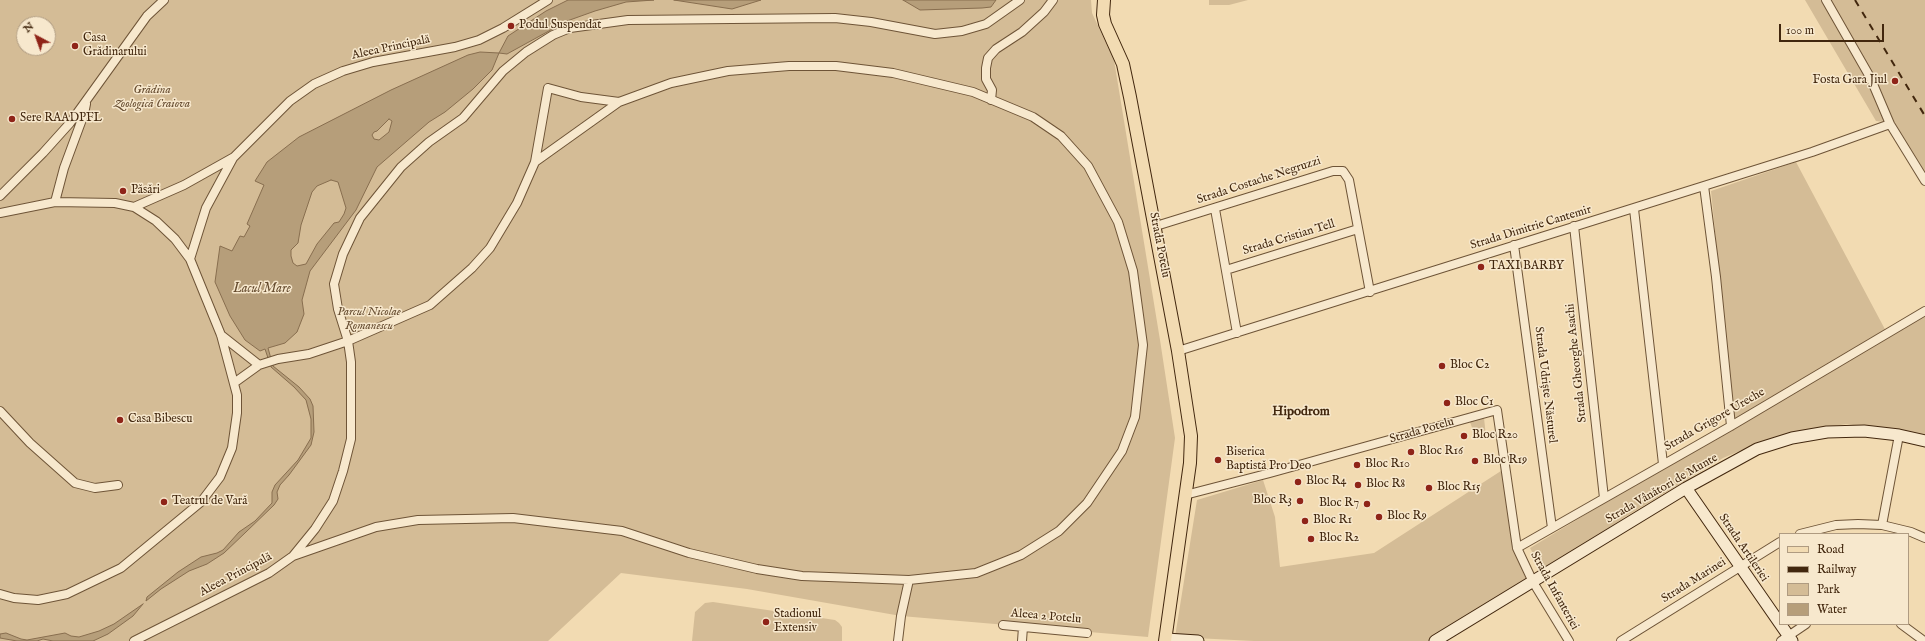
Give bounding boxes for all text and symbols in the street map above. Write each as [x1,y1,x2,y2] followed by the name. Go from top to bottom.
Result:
[16,16,56,56] north arrow
[1781,16,1886,42] scale bar
[21,19,37,36] text: N
[519,19,601,33] place label: Podul Suspendat
[506,21,516,31] marker: Podul Suspendat
[1786,23,1814,38] text: 100 m
[83,32,147,60] place label: Casa Grădinarului
[351,33,431,63] street label: Aleea Principală
[70,41,80,51] marker: Casa Grădinarului
[1812,74,1887,88] place label: Fosta Gara Jiul
[1890,76,1900,86] marker: Fosta Gara Jiul
[114,84,190,112] park label: Grădina Zoologică Craiova
[20,112,102,126] place label: Sere RAADPFL
[7,114,17,124] marker: Sere RAADPFL
[1195,154,1323,208] street label: Strada Costache Negruzzi
[131,184,160,198] place label: Păsări
[118,186,128,196] marker: Păsări
[1469,203,1593,253] street label: Strada Dimitrie Cantemir
[1146,211,1172,279] street label: Strada Potelu
[1241,217,1337,259] street label: Strada Cristian Tell
[1489,260,1564,274] place label: TAXI BARBY
[1476,262,1486,272] marker: TAXI BARBY
[233,281,291,297] water label: Lacul Mare
[1564,303,1590,423] street label: Strada Gheorghe Asachi
[337,306,401,334] park label: Parcul Nicolae Romanescu
[1531,326,1559,444] street label: Strada Udriște Năsturel
[1450,359,1490,373] place label: Bloc C2
[1437,361,1447,371] marker: Bloc C2
[1662,385,1768,455] street label: Strada Grigore Ureche
[1455,396,1493,410] place label: Bloc C1
[1442,398,1452,408] marker: Bloc C1
[1272,404,1330,420] district label: Hipodrom
[128,413,192,427] place label: Casa Bibescu
[115,415,125,425] marker: Casa Bibescu
[1388,415,1456,447] street label: Strada Potelu
[1472,429,1518,443] place label: Bloc R20
[1459,431,1469,441] marker: Bloc R20
[1419,445,1463,459] place label: Bloc R16
[1226,446,1311,474] place label: Biserica Baptistă Pro Deo
[1406,447,1416,457] marker: Bloc R16
[1603,451,1721,527] street label: Strada Vânători de Munte
[1483,454,1527,468] place label: Bloc R19
[1213,455,1223,465] marker: Biserica Baptistă Pro Deo
[1470,456,1480,466] marker: Bloc R19
[1365,458,1410,472] place label: Bloc R10
[1352,460,1362,470] marker: Bloc R10
[1306,475,1346,489] place label: Bloc R4
[1293,477,1303,487] marker: Bloc R4
[1366,478,1405,492] place label: Bloc R8
[1353,480,1363,490] marker: Bloc R8
[1437,481,1480,495] place label: Bloc R15
[1424,483,1434,493] marker: Bloc R15
[1253,494,1292,508] place label: Bloc R3
[172,495,247,509] place label: Teatrul de Vară
[1295,496,1305,506] marker: Bloc R3
[159,497,169,507] marker: Teatrul de Vară
[1319,497,1359,511] place label: Bloc R7
[1362,499,1372,509] marker: Bloc R7
[1387,510,1427,524] place label: Bloc R9
[1715,511,1771,585] street label: Strada Artileriei
[1374,512,1384,522] marker: Bloc R9
[1313,514,1352,528] place label: Bloc R1
[1300,516,1310,526] marker: Bloc R1
[1319,532,1359,546] place label: Bloc R2
[1779,533,1909,625] legend
[1306,534,1316,544] marker: Bloc R2
[1817,542,1844,557] text: Road
[1527,549,1581,633] street label: Strada Infanteriei
[197,550,275,600] street label: Aleea Principală
[1659,555,1729,607] street label: Strada Marinei
[1817,562,1856,577] text: Railway
[1817,582,1840,597] text: Park
[1817,602,1847,617] text: Water
[1010,607,1082,627] street label: Aleea 2 Potelu
[774,608,821,636] place label: Stadionul Extensiv
[761,617,771,627] marker: Stadionul Extensiv

